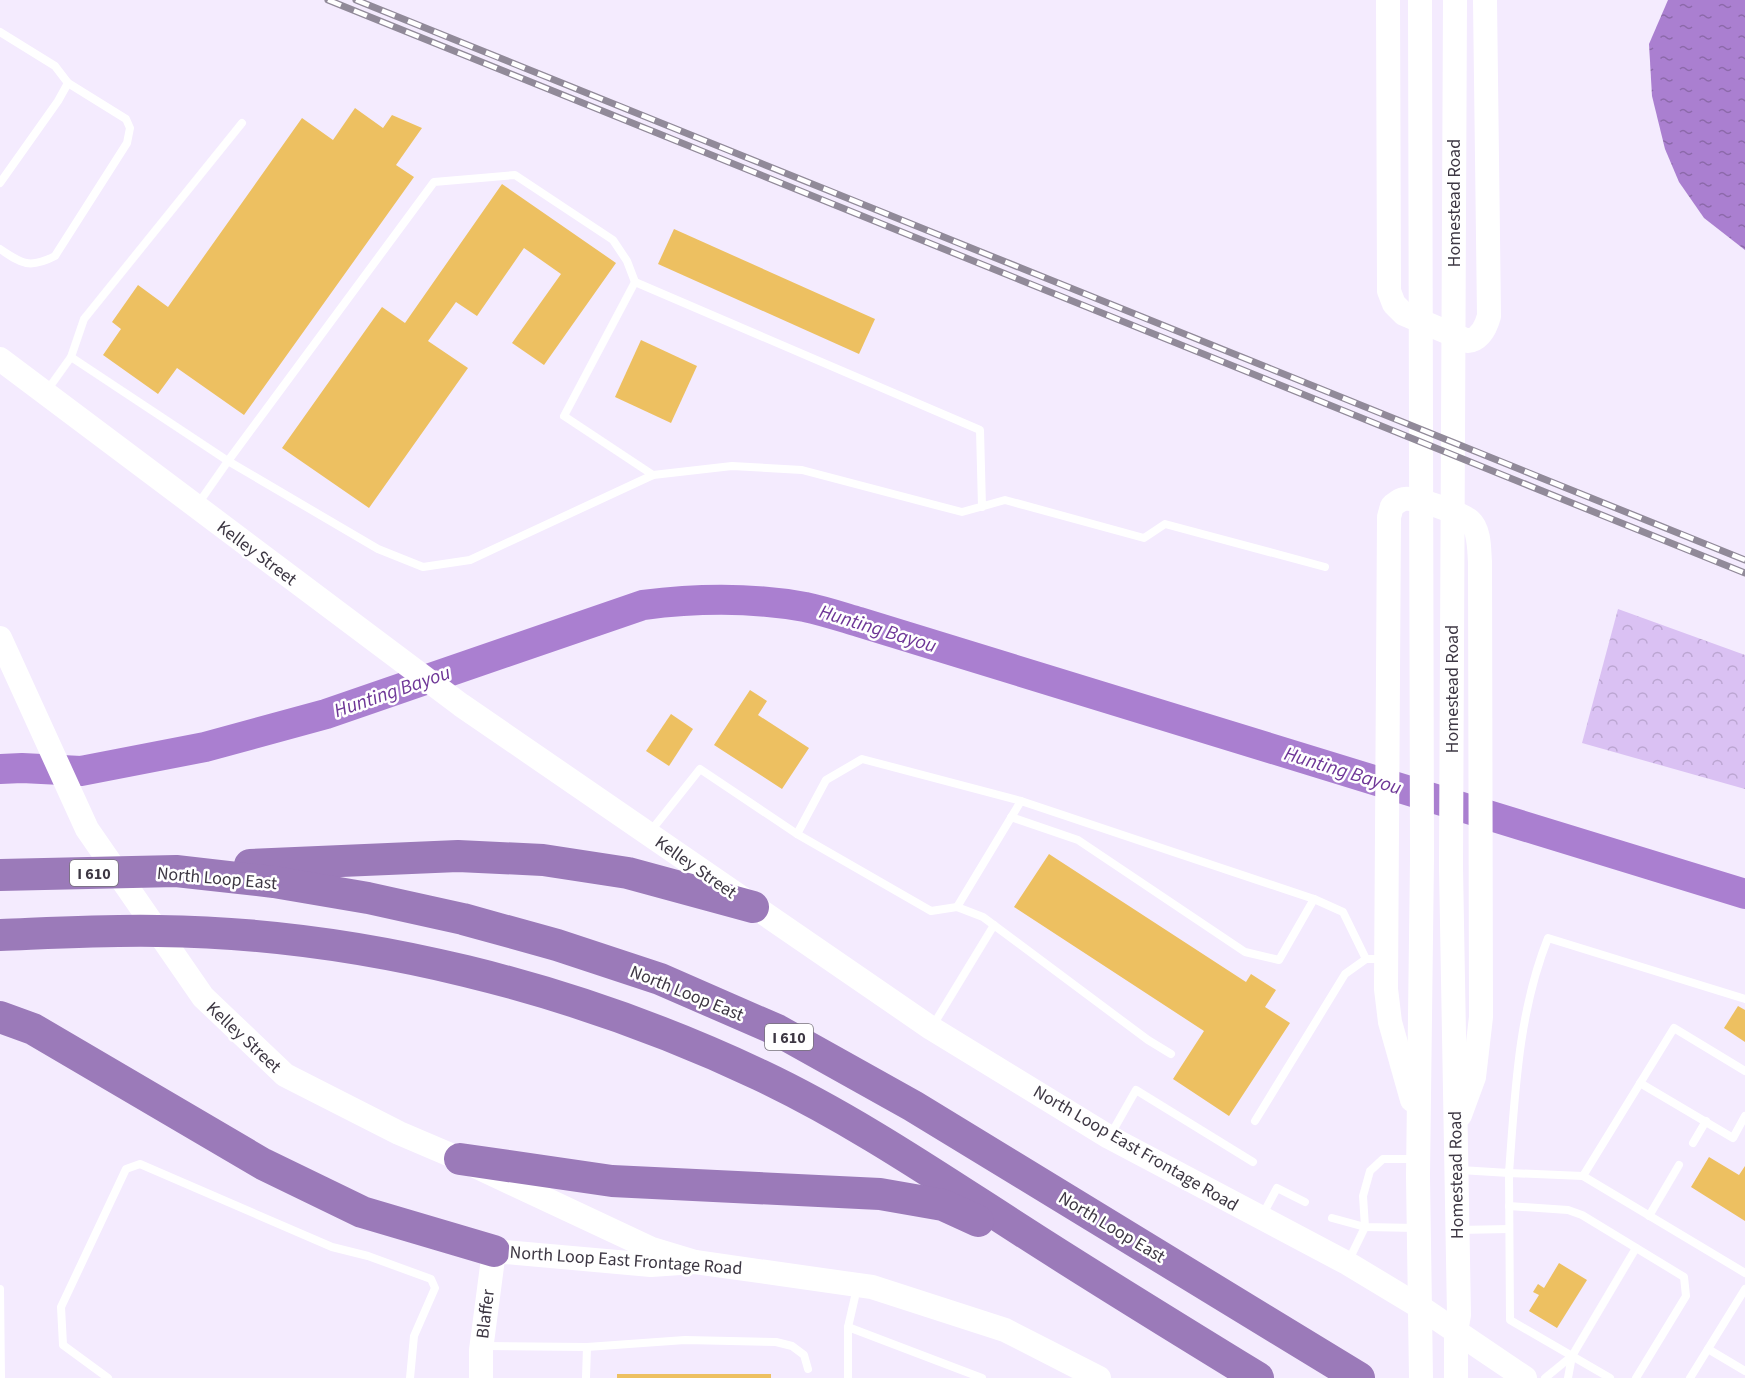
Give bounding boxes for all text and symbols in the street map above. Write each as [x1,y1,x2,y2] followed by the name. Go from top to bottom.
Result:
[1442,139,1467,267] street label: Homestead Road
[211,515,302,592] street label: Kelley Street
[816,598,940,660] water label: Hunting Bayou
[1440,625,1465,753] street label: Homestead Road
[330,659,454,725] water label: Hunting Bayou
[1281,740,1405,802] water label: Hunting Bayou
[650,830,742,905] street label: Kelley Street
[70,860,118,886] road number: I 610
[156,861,278,896] street label: North Loop East
[626,959,747,1028] street label: North Loop East
[201,996,287,1079] street label: Kelley Street
[765,1024,813,1050] road number: I 610
[1029,1079,1243,1218] street label: North Loop East Frontage Road
[1443,1111,1470,1239] street label: Homestead Road
[1054,1186,1170,1269] street label: North Loop East
[509,1240,743,1281] street label: North Loop East Frontage Road
[470,1287,501,1340] street label: Blaffer

